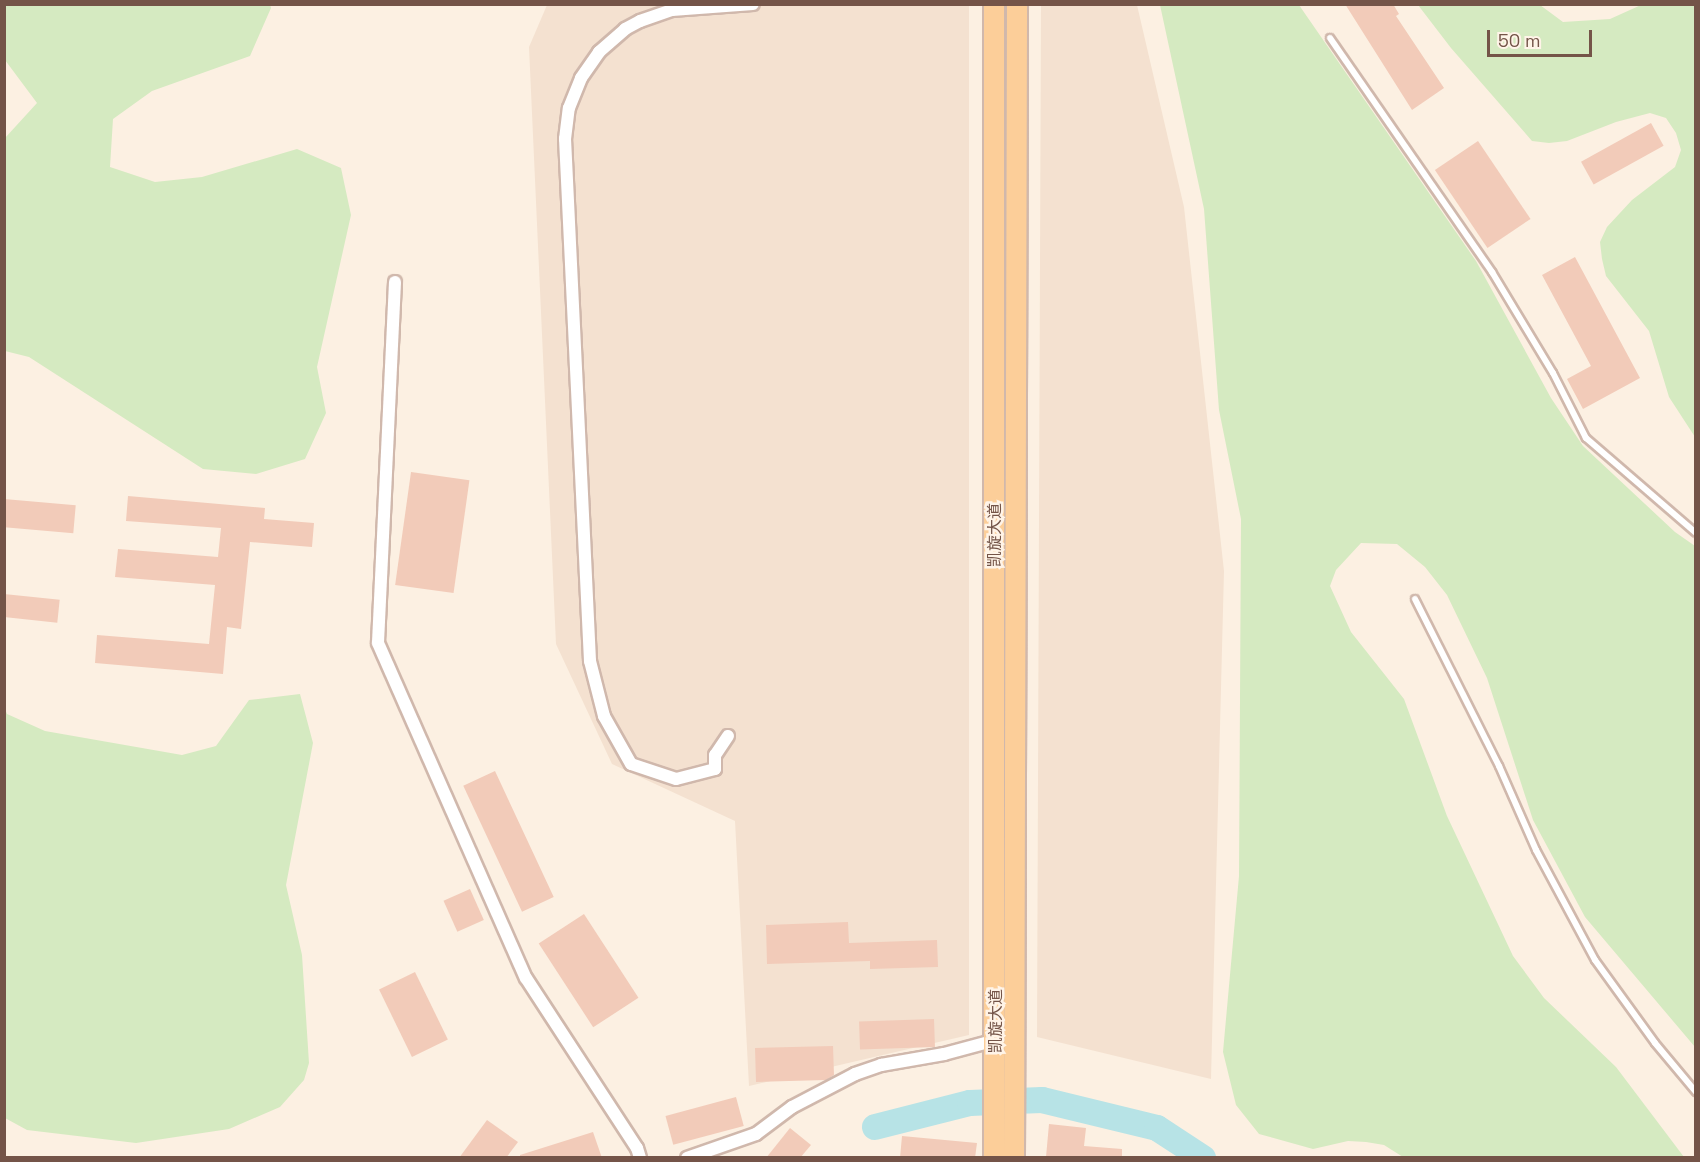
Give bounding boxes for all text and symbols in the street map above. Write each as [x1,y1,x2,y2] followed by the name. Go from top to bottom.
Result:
[1490,18,1595,56] scale bar
[1498,29,1540,52] text: 50 m
[985,503,1005,567] street label: 凯旋大道
[986,989,1006,1053] street label: 凯旋大道

